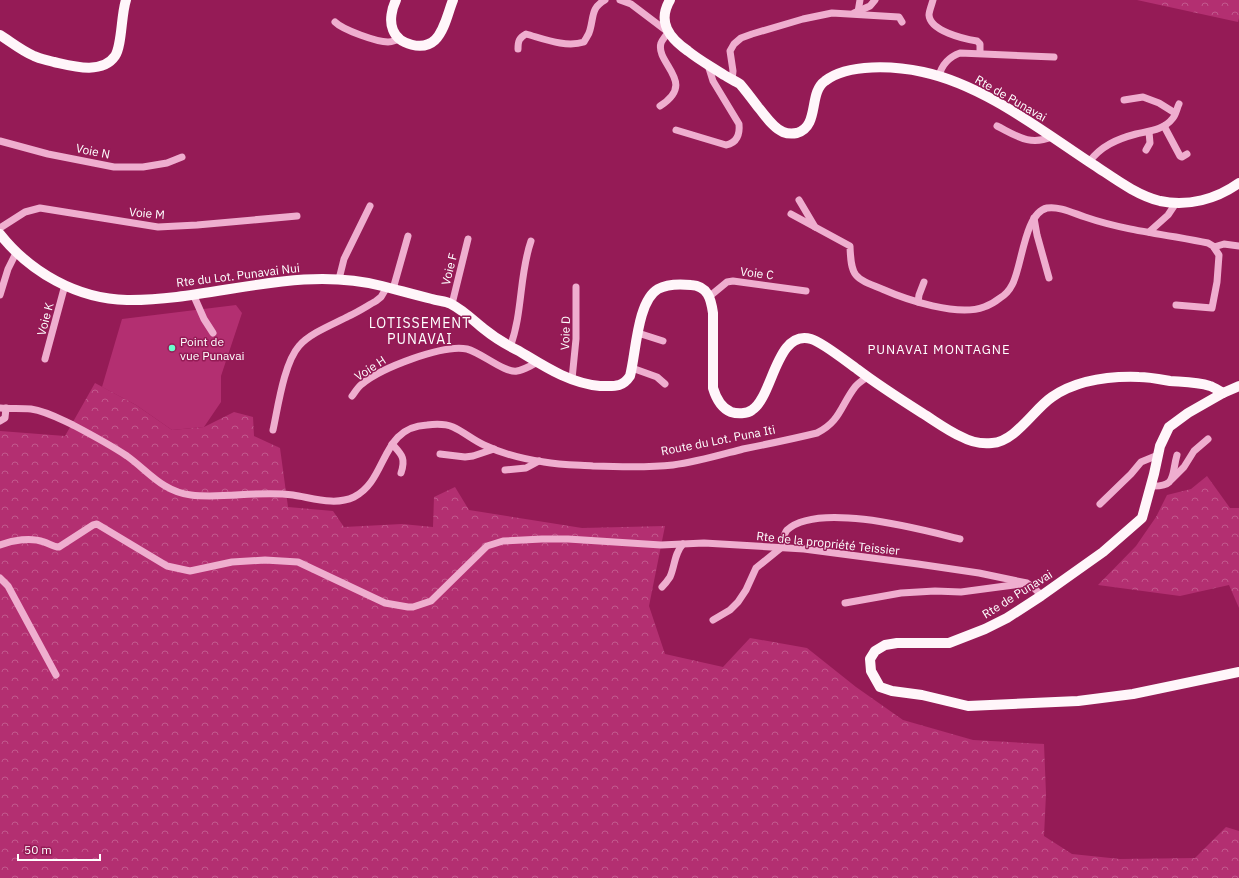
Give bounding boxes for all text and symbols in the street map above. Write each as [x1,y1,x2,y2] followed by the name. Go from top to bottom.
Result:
[973,71,1049,125] street label: Rte de Punavai
[75,140,111,162] street label: Voie N
[128,204,166,222] street label: Voie M
[438,251,460,287] street label: Voie F
[175,260,301,290] street label: Rte du Lot. Punavai Nui
[739,264,775,283] street label: Voie C
[33,300,57,337] street label: Voie K
[369,314,471,348] district label: LOTISSEMENT PUNAVAI
[557,316,573,350] street label: Voie D
[180,334,245,363] place label: Point de vue Punavai
[867,341,1011,358] district label: PUNAVAI MONTAGNE
[167,343,177,353] marker: Point de vue Punavai
[351,352,389,384] street label: Voie H
[659,422,777,458] street label: Route du Lot. Puna Iti
[756,528,901,558] street label: Rte de la propriété Teissier
[979,566,1055,622] street label: Rte de Punavai
[18,836,100,862] scale bar
[24,842,52,857] text: 50 m

